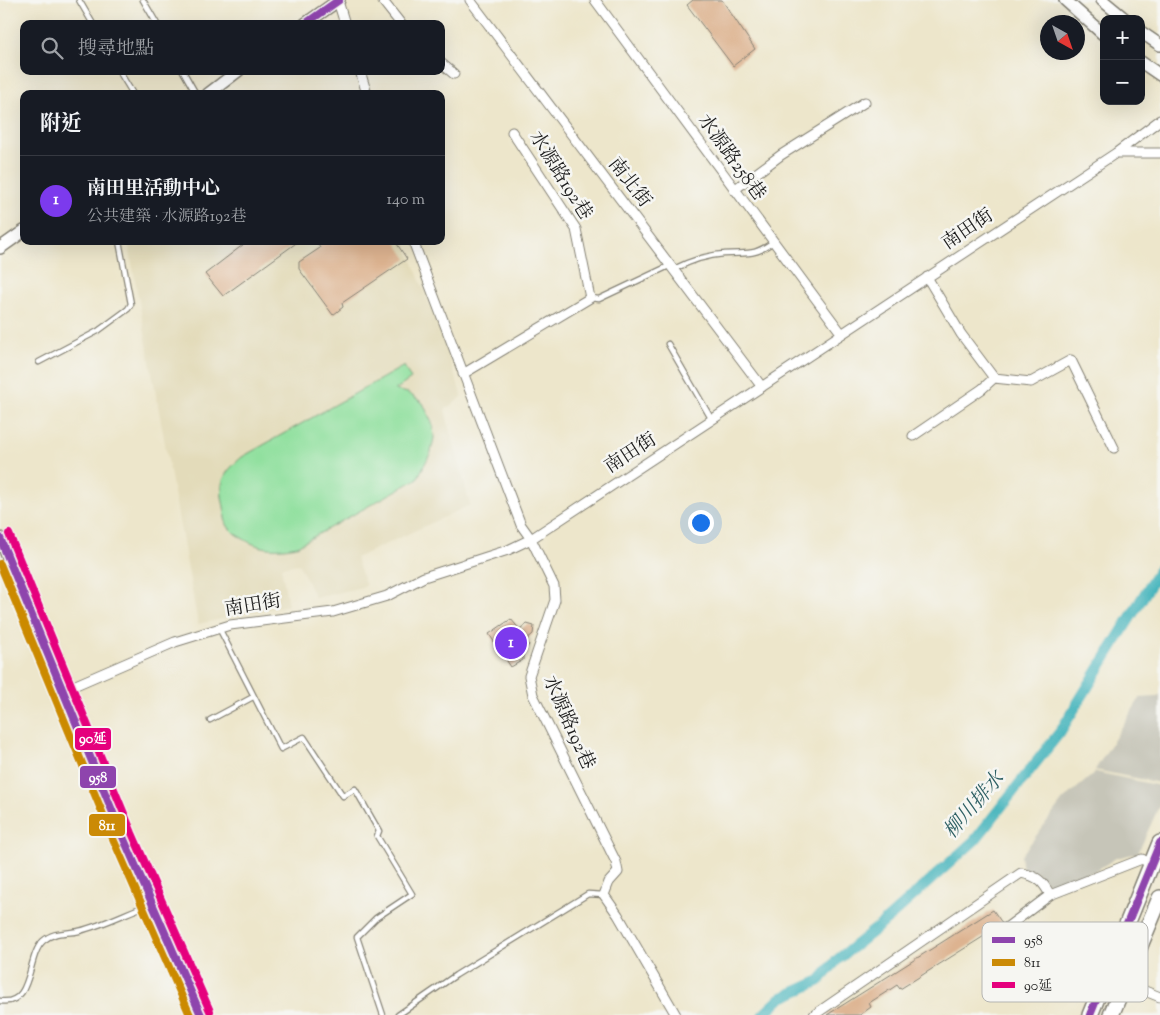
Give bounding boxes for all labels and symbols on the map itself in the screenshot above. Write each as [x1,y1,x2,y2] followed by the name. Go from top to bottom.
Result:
[1040,15,1085,60] north arrow
[690,109,772,207] street label: 水源路258巷
[522,126,598,226] street label: 水源路192巷
[601,152,657,214] street label: 南北街
[937,203,999,257] street label: 南田街
[600,427,662,481] street label: 南田街
[688,510,714,536] your location
[223,588,283,624] street label: 南田街
[495,624,527,662] pin: 1
[535,672,601,774] street label: 水源路192巷
[74,727,112,751] line badge: 90延
[79,730,107,750] text: 90延
[79,765,117,789] line badge: 958
[938,765,1013,846] water label: 柳川排水
[89,769,107,789] text: 958
[88,813,126,837] line badge: 811
[99,817,115,837] text: 811
[982,922,1148,1002] legend
[1024,932,1043,952] text: 958
[1024,954,1041,974] text: 811
[1024,977,1052,997] text: 90延

